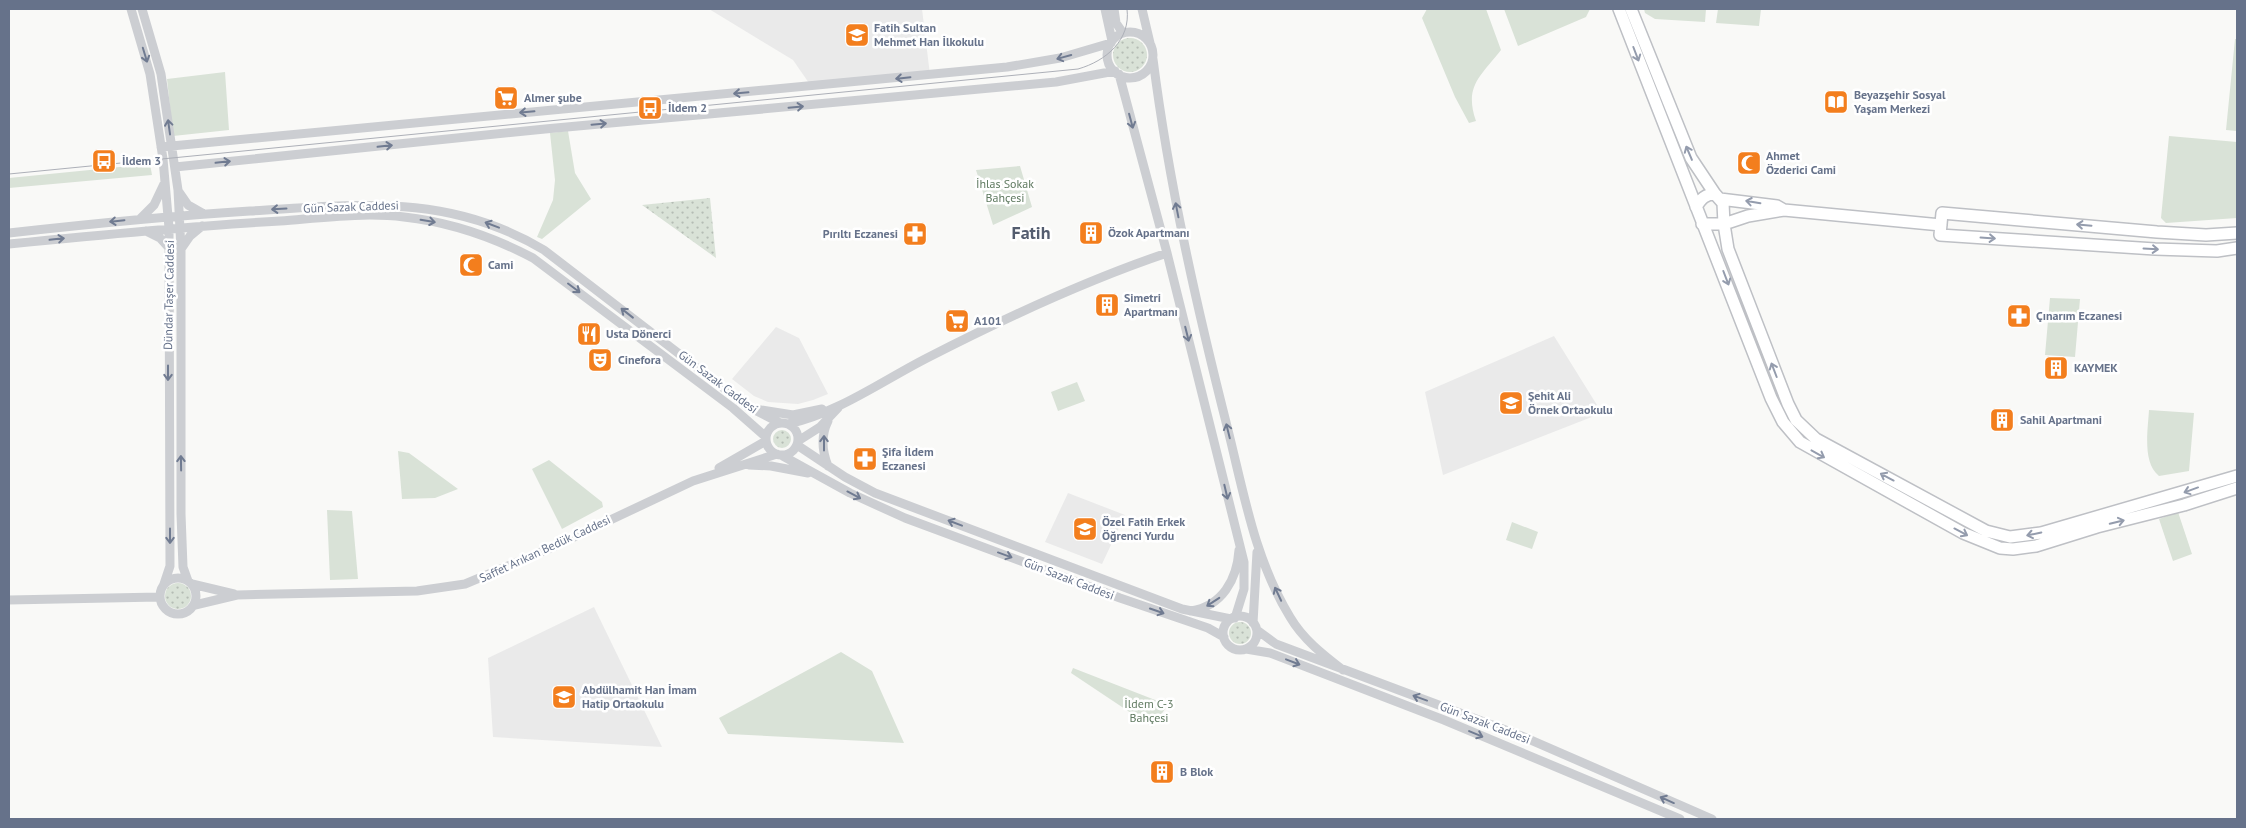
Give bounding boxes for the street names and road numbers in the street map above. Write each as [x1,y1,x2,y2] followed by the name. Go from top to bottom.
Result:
[303,197,399,216] street label: Gün Sazak Caddesi
[160,240,177,350] street label: Dündar Taşer Caddesi
[676,347,761,416] street label: Gün Sazak Caddesi
[477,512,613,586] street label: Saffet Arıkan Bedük Caddesi
[1022,554,1117,603] street label: Gün Sazak Caddesi
[1438,698,1533,747] street label: Gün Sazak Caddesi

